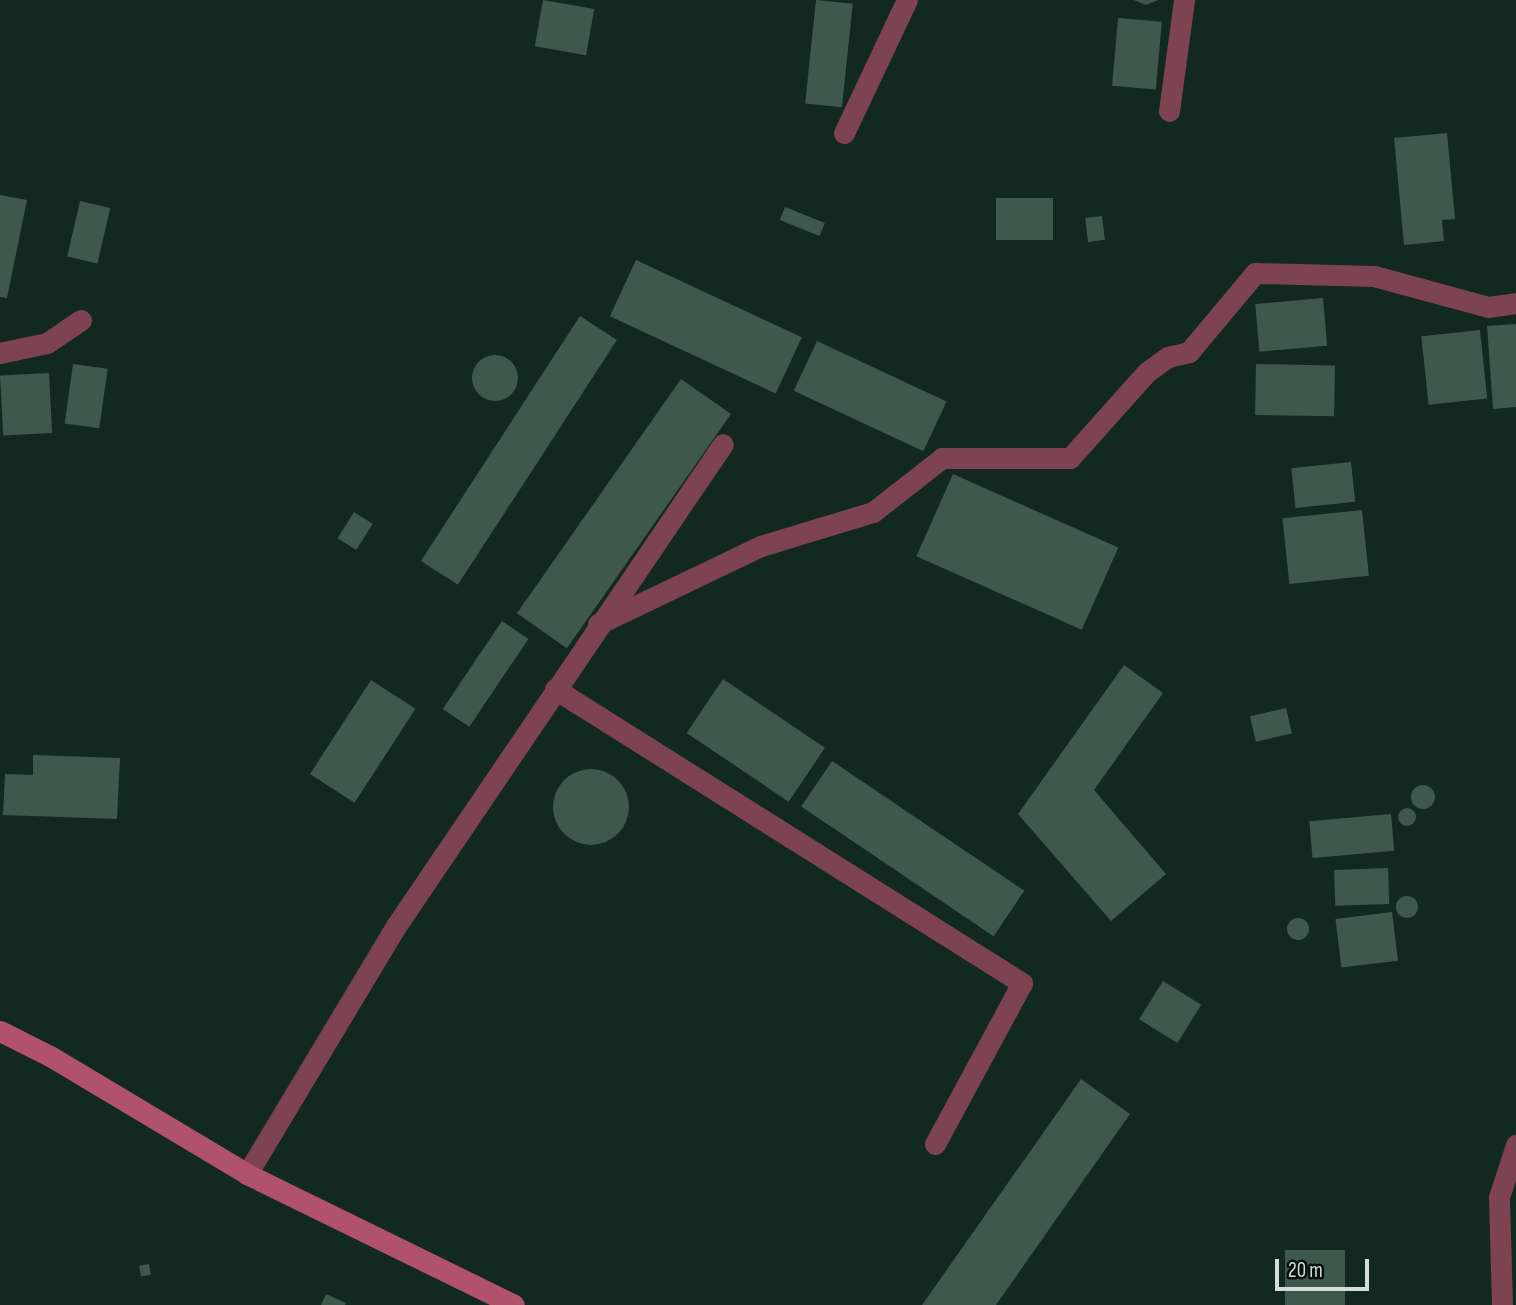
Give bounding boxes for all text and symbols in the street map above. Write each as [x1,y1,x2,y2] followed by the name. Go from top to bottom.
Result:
[1278,1246,1372,1290] scale bar
[1288,1258,1323,1283] text: 20 m

